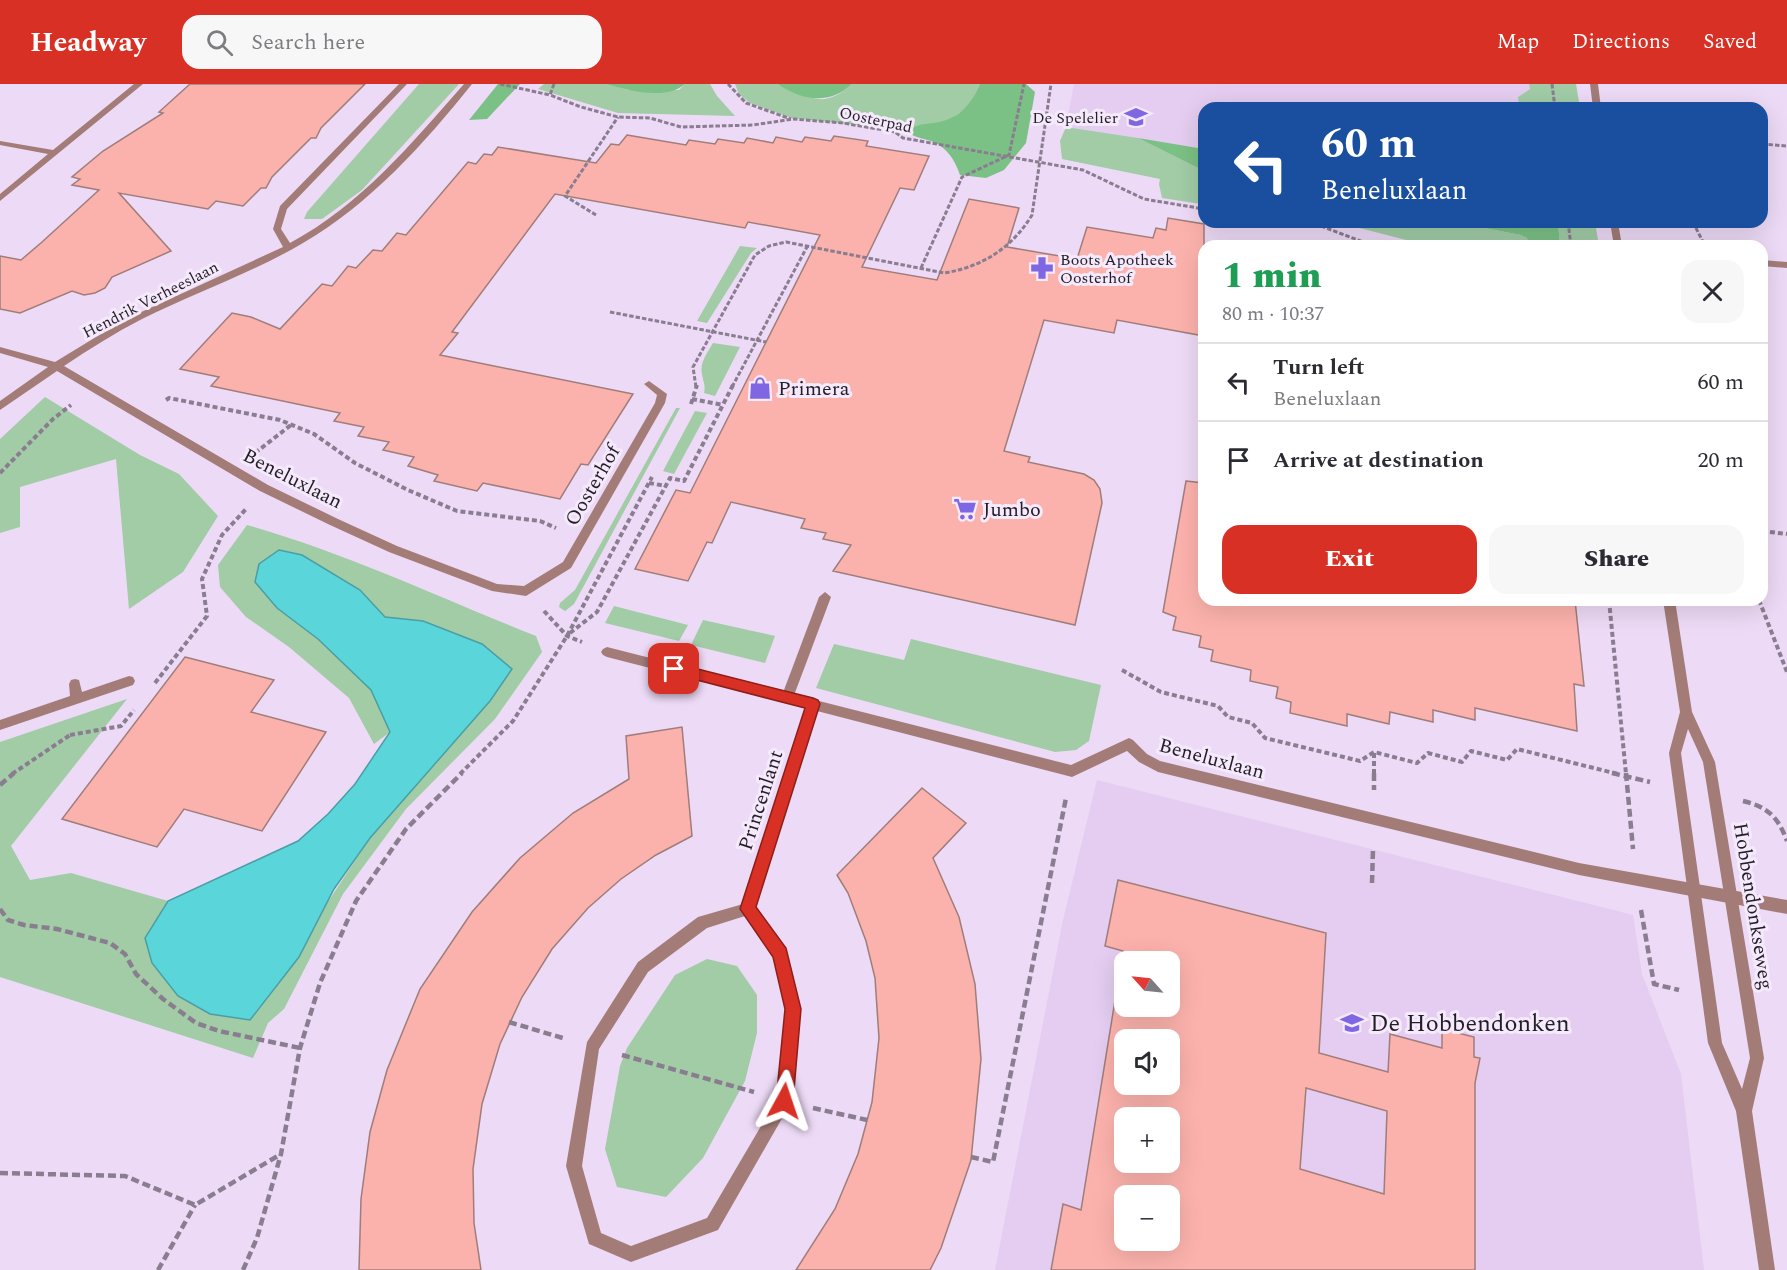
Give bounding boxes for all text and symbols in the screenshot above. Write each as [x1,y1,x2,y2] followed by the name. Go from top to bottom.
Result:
[182,15,602,69] search box
[30,21,146,64] text: Headway
[203,26,236,59] icon: search
[251,26,365,59] text: Search here
[1497,26,1539,58] text: Map
[1572,26,1670,58] text: Directions
[1703,26,1757,58] text: Saved
[837,101,915,139] street label: Oosterpad
[1123,104,1149,130] school or university icon: De Spelelier
[1032,106,1118,130] place label: De Spelelier
[1321,113,1416,176] text: 60 m
[1222,126,1300,204] icon: left
[1321,170,1467,212] text: Beneluxlaan
[1060,248,1174,290] place label: Boots Apotheek Oosterhof
[1222,249,1322,304] text: 1 min
[78,255,223,345] street label: Hendrik Verheeslaan
[1029,255,1055,281] pharmacy icon: Boots Apotheek Oosterhof
[1681,260,1744,323] button: close
[1222,299,1324,329] text: 80 m · 10:37
[1273,351,1365,384] text: Turn left
[1222,366,1255,399] icon: left
[1698,366,1744,399] text: 60 m
[778,374,850,404] place label: Primera
[747,375,773,401] shop icon: Primera
[1273,384,1381,414] text: Beneluxlaan
[558,437,629,532] street label: Oosterhof
[237,441,348,517] street label: Beneluxlaan
[1222,444,1255,477] icon: arrive
[1273,444,1484,477] text: Arrive at destination
[1698,444,1744,477] text: 20 m
[983,495,1041,525] place label: Jumbo
[952,496,978,522] supermarket icon: Jumbo
[1222,525,1477,594] button: Exit
[1489,525,1744,594] button: Share
[648,643,699,694] pin
[657,652,690,685] icon: arrive
[1155,730,1268,787] street label: Beneluxlaan
[731,746,791,854] street label: Princenlant
[1725,820,1781,992] street label: Hobbendonkseweg
[1114,951,1180,1017] north arrow
[1114,951,1180,1251] map controls
[1370,1006,1570,1042] place label: De Hobbendonken
[1339,1010,1365,1036] school or university icon: De Hobbendonken
[1114,1029,1180,1095] button: sound
[752,1069,816,1133] position arrow
[1114,1107,1180,1173] button: +
[1114,1185,1180,1251] button: −

